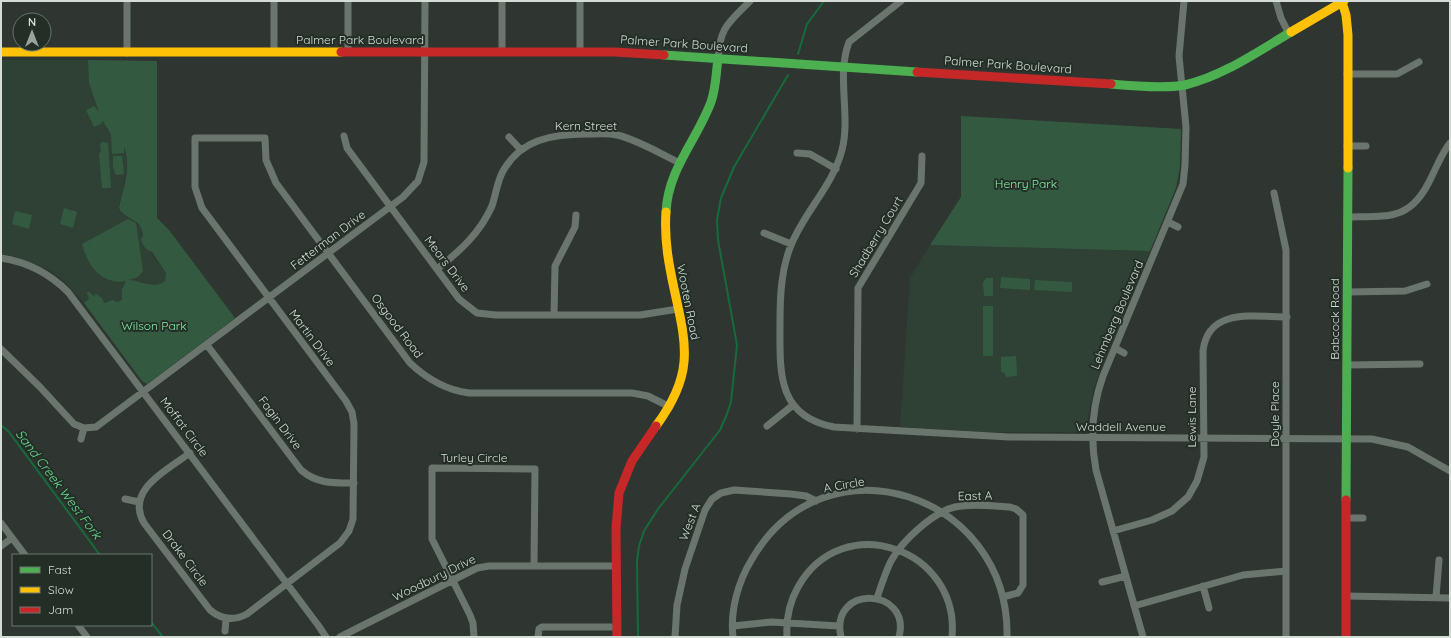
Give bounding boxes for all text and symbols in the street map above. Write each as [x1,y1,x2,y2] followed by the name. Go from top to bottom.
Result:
[12,12,52,52] north arrow
[28,15,36,29] text: N
[296,32,424,47] street label: Palmer Park Boulevard
[620,32,748,55] street label: Palmer Park Boulevard
[944,53,1072,76] street label: Palmer Park Boulevard
[555,118,617,133] street label: Kern Street
[995,176,1057,191] park label: Henry Park
[845,193,906,280] street label: Shadberry Court
[287,206,368,273] street label: Fetterman Drive
[421,233,474,295] street label: Mears Drive
[1087,258,1146,371] street label: Lehmberg Boulevard
[674,263,703,341] street label: Wooten Road
[1327,278,1342,360] street label: Babcock Road
[368,290,427,361] street label: Osgood Road
[286,306,339,369] street label: Martin Drive
[121,318,187,333] park label: Wilson Park
[1267,381,1282,447] street label: Doyle Place
[1184,386,1199,448] street label: Lewis Lane
[255,393,305,453] street label: Fagin Drive
[157,394,212,460] street label: Moffat Circle
[1076,419,1166,434] street label: Waddell Avenue
[13,426,106,543] water label: Sand Creek West Fork
[440,450,508,465] street label: Turley Circle
[822,473,866,495] street label: A Circle
[957,488,993,503] street label: East A
[676,501,704,543] street label: West A
[159,526,212,589] street label: Drake Circle
[390,551,478,604] street label: Woodbury Drive
[12,554,152,626] legend
[48,562,72,577] text: Fast
[48,582,74,597] text: Slow
[48,602,73,617] text: Jam

